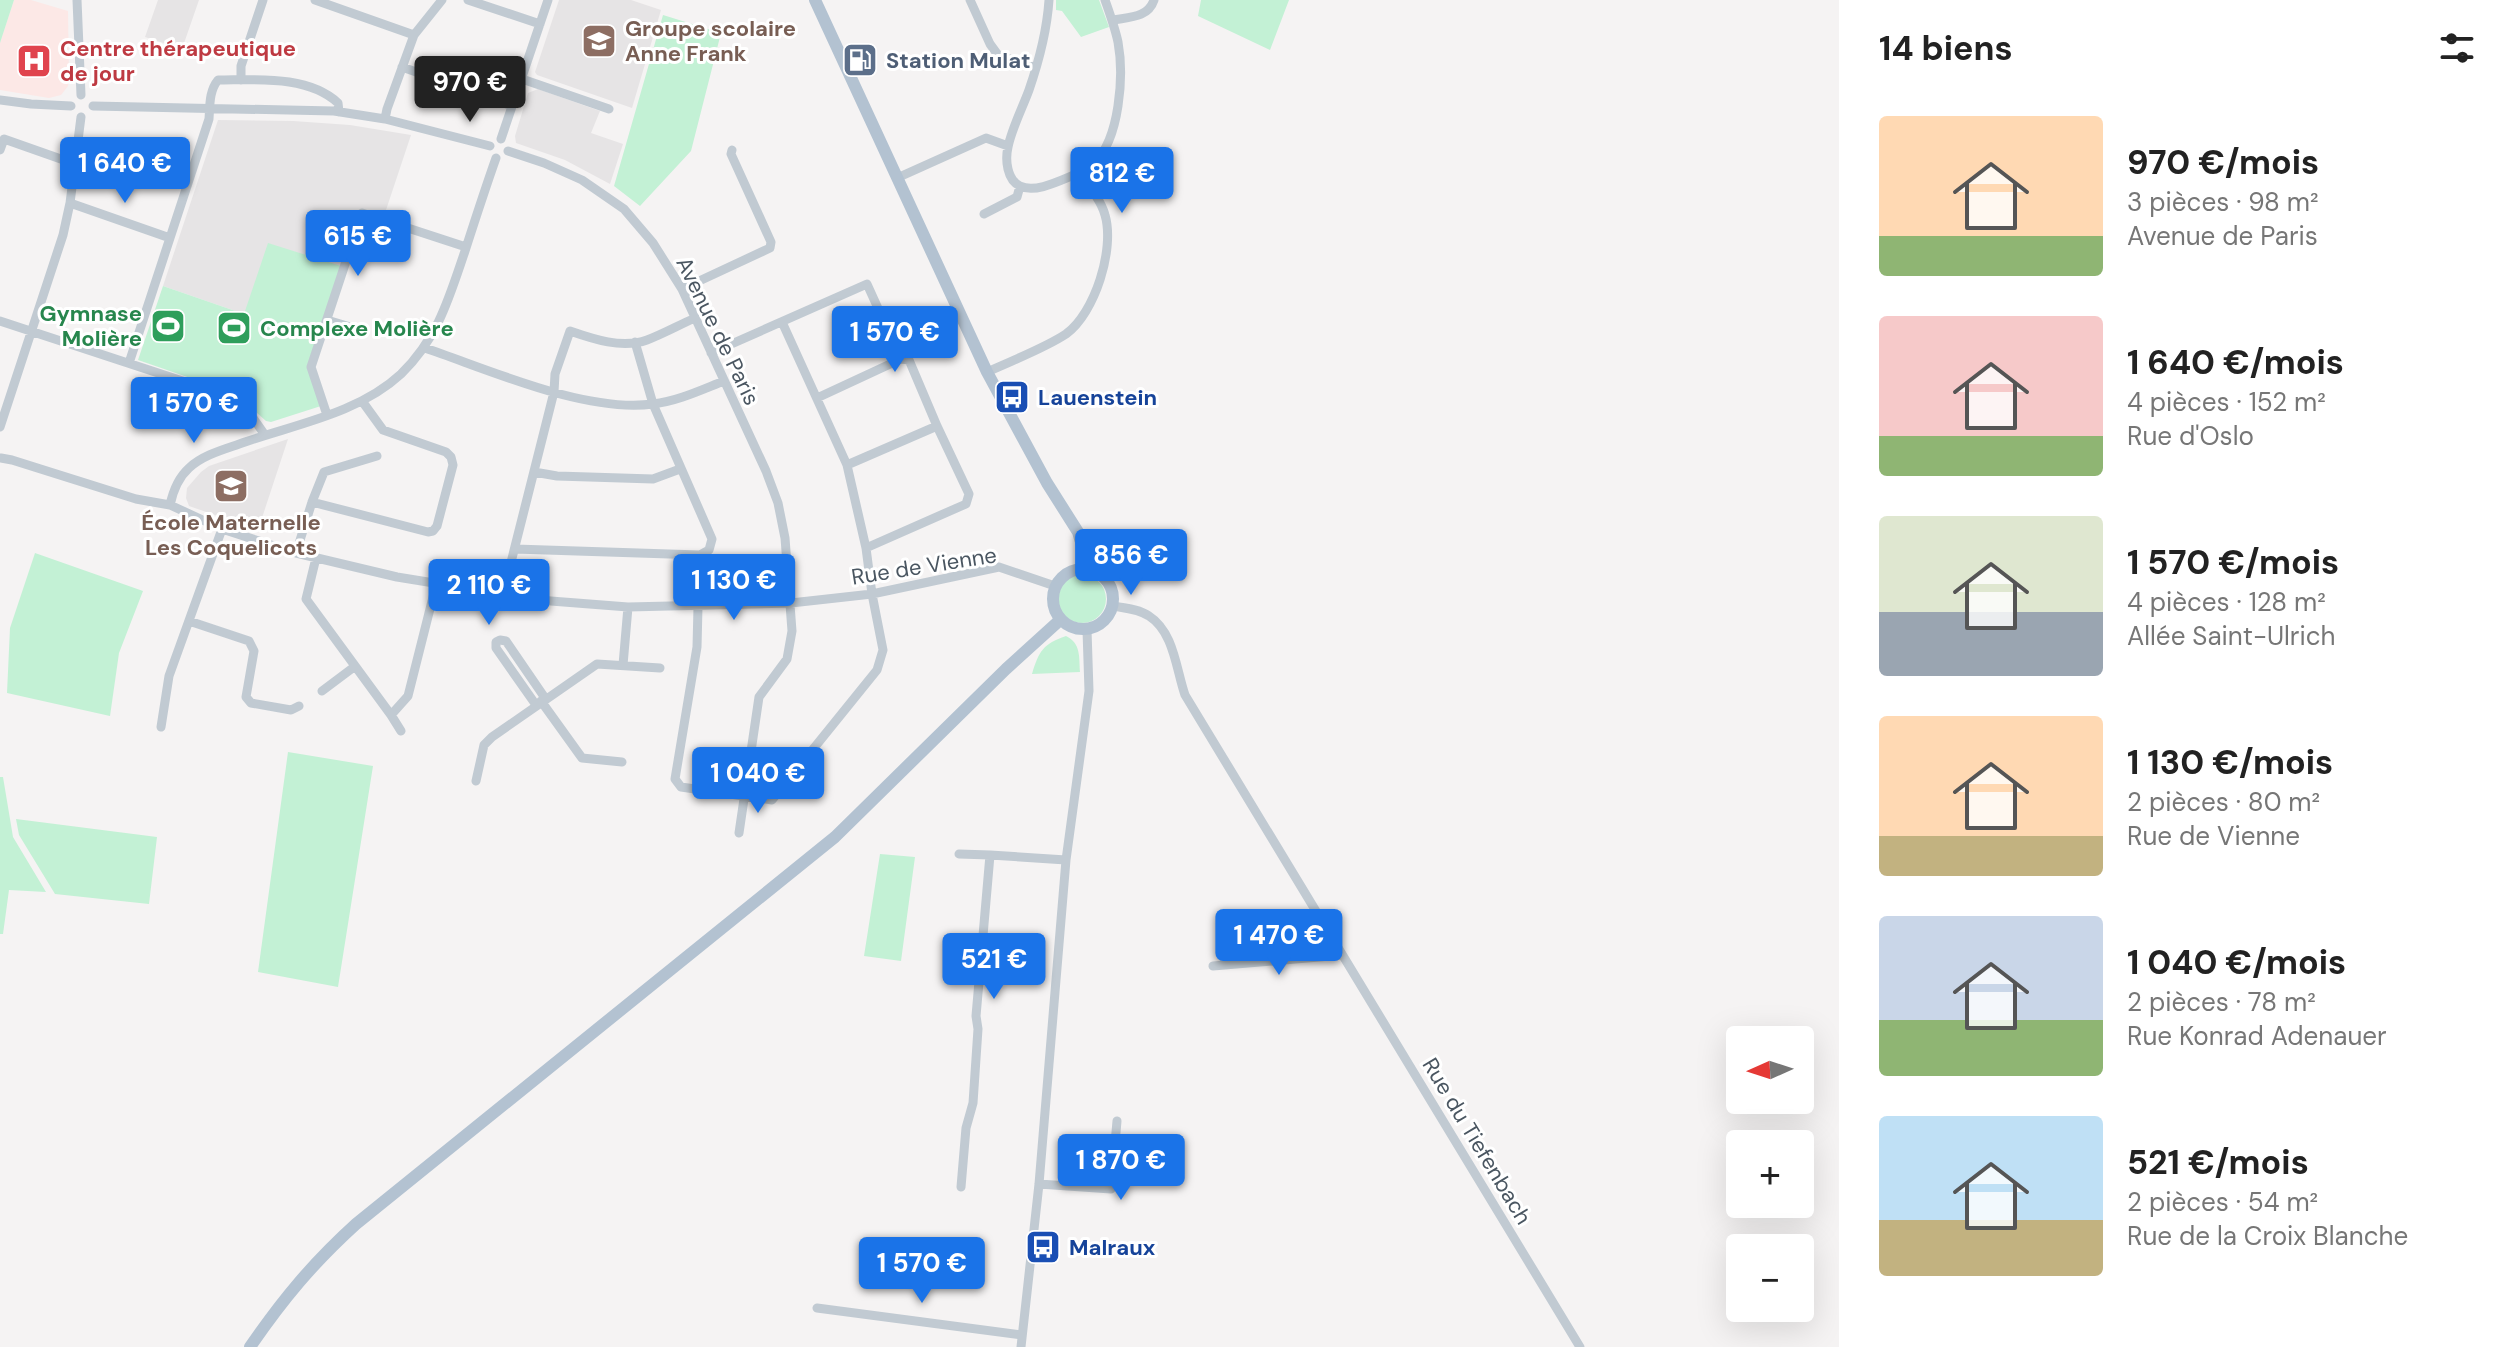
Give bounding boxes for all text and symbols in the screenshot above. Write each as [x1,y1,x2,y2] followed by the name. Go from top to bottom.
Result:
[625,14,796,68] place label: Groupe scolaire Anne Frank
[580,22,618,60] school or university icon: Groupe scolaire Anne Frank
[1879,26,2013,71] text: 14 biens
[2435,26,2479,70] icon: filters
[60,34,296,88] place label: Centre thérapeutique de jour
[841,41,879,79] fuel station icon: Station Mulat
[15,42,53,80] hospital icon: Centre thérapeutique de jour
[886,46,1031,75] place label: Station Mulat
[414,56,526,124] pin: 970 €
[433,65,508,99] text: 970 €
[51,137,199,205] pin: 1 640 €
[2127,140,2319,185] text: 970 €/mois
[78,146,172,180] text: 1 640 €
[1066,147,1178,215] pin: 812 €
[1943,148,2039,244] icon: home
[1088,156,1156,190] text: 812 €
[2127,185,2319,219] text: 3 pièces · 98 m²
[302,210,414,278] pin: 615 €
[324,219,392,253] text: 615 €
[2127,219,2318,253] text: Avenue de Paris
[670,252,766,410] street label: Avenue de Paris
[39,299,142,353] place label: Gymnase Molière
[821,306,969,374] pin: 1 570 €
[149,307,187,345] sports icon: Gymnase Molière
[215,309,253,347] sports icon: Complexe Molière
[260,314,454,343] place label: Complexe Molière
[850,315,940,349] text: 1 570 €
[2127,340,2344,385] text: 1 640 €/mois
[1943,348,2039,444] icon: home
[120,377,268,445] pin: 1 570 €
[993,378,1031,416] bus stop icon: Lauenstein
[1038,383,1157,412] place label: Lauenstein
[2127,385,2326,419] text: 4 pièces · 152 m²
[149,386,239,420] text: 1 570 €
[2127,419,2254,453] text: Rue d'Oslo
[212,467,250,505] school or university icon: École Maternelle Les Coquelicots
[141,508,321,562] place label: École Maternelle Les Coquelicots
[1075,529,1187,597] pin: 856 €
[1093,538,1169,572] text: 856 €
[849,540,999,592] street label: Rue de Vienne
[2127,540,2339,585] text: 1 570 €/mois
[1943,548,2039,644] icon: home
[660,554,808,622] pin: 1 130 €
[415,559,563,627] pin: 2 110 €
[691,563,777,597] text: 1 130 €
[447,568,532,602] text: 2 110 €
[2127,585,2326,619] text: 4 pièces · 128 m²
[2127,619,2335,653] text: Allée Saint-Ulrich
[2127,740,2333,785] text: 1 130 €/mois
[684,747,832,815] pin: 1 040 €
[1943,748,2039,844] icon: home
[710,756,806,790] text: 1 040 €
[2127,785,2320,819] text: 2 pièces · 80 m²
[2127,819,2300,853] text: Rue de Vienne
[1205,909,1353,977] pin: 1 470 €
[1233,918,1325,952] text: 1 470 €
[938,933,1050,1001] pin: 521 €
[2127,940,2346,985] text: 1 040 €/mois
[960,942,1028,976] text: 521 €
[1943,948,2039,1044] icon: home
[2127,985,2316,1019] text: 2 pièces · 78 m²
[2127,1019,2387,1053] text: Rue Konrad Adenauer
[1726,1026,1814,1114] north arrow
[1726,1026,1814,1322] map controls
[1416,1052,1538,1230] street label: Rue du Tiefenbach
[1726,1130,1814,1218] button: +
[1047,1134,1195,1202] pin: 1 870 €
[2127,1140,2309,1185] text: 521 €/mois
[1076,1143,1166,1177] text: 1 870 €
[1943,1148,2039,1244] icon: home
[2127,1185,2318,1219] text: 2 pièces · 54 m²
[2127,1219,2408,1253] text: Rue de la Croix Blanche
[1024,1228,1062,1266] bus stop icon: Malraux
[1069,1233,1156,1262] place label: Malraux
[1726,1234,1814,1322] button: −
[848,1237,996,1305] pin: 1 570 €
[877,1246,967,1280] text: 1 570 €

